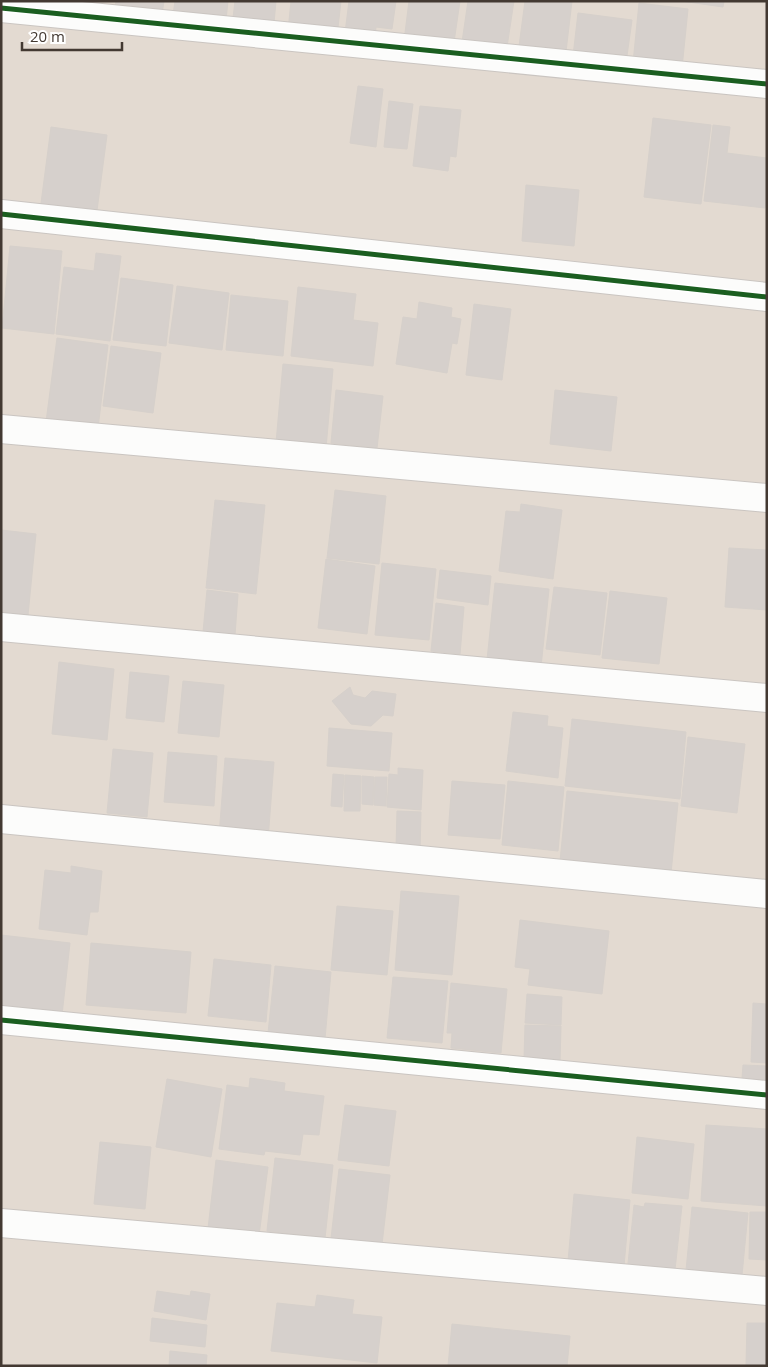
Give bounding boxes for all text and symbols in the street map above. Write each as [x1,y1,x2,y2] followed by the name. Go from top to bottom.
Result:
[22,20,122,52] scale bar
[30,26,65,46] text: 20 m

